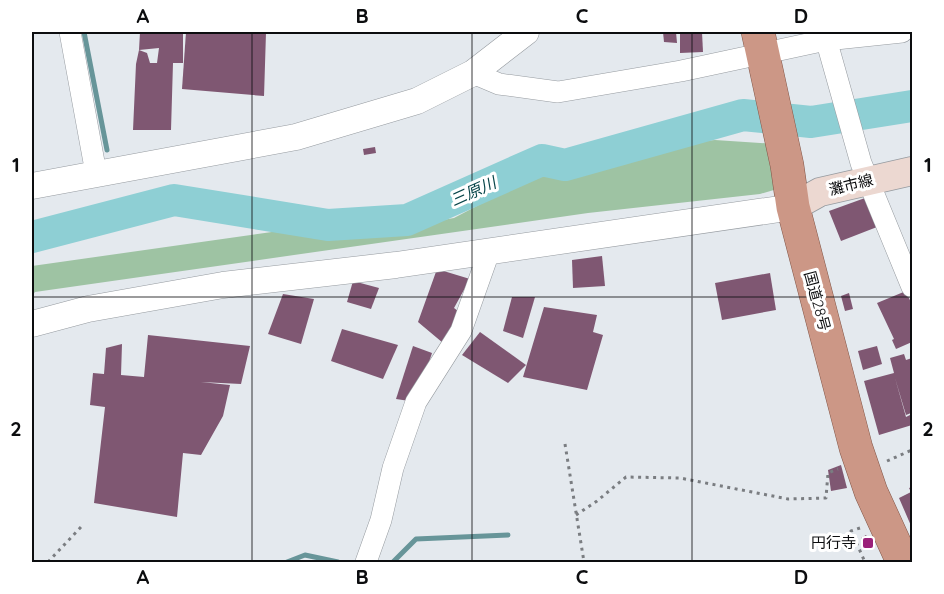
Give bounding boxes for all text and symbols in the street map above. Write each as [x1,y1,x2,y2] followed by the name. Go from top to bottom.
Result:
[137,3,150,28] text: A
[355,3,369,28] text: B
[576,3,589,28] text: C
[794,3,808,28] text: D
[12,152,20,177] text: 1
[924,152,932,177] text: 1
[827,170,875,199] street label: 灘市線
[447,171,501,210] water label: 三原川
[800,269,835,333] street label: 国道28号
[10,416,22,441] text: 2
[922,416,934,441] text: 2
[811,533,856,552] place label: 円行寺
[861,536,875,550] marker: 円行寺
[137,564,150,589] text: A
[355,564,369,589] text: B
[576,564,589,589] text: C
[794,564,808,589] text: D

